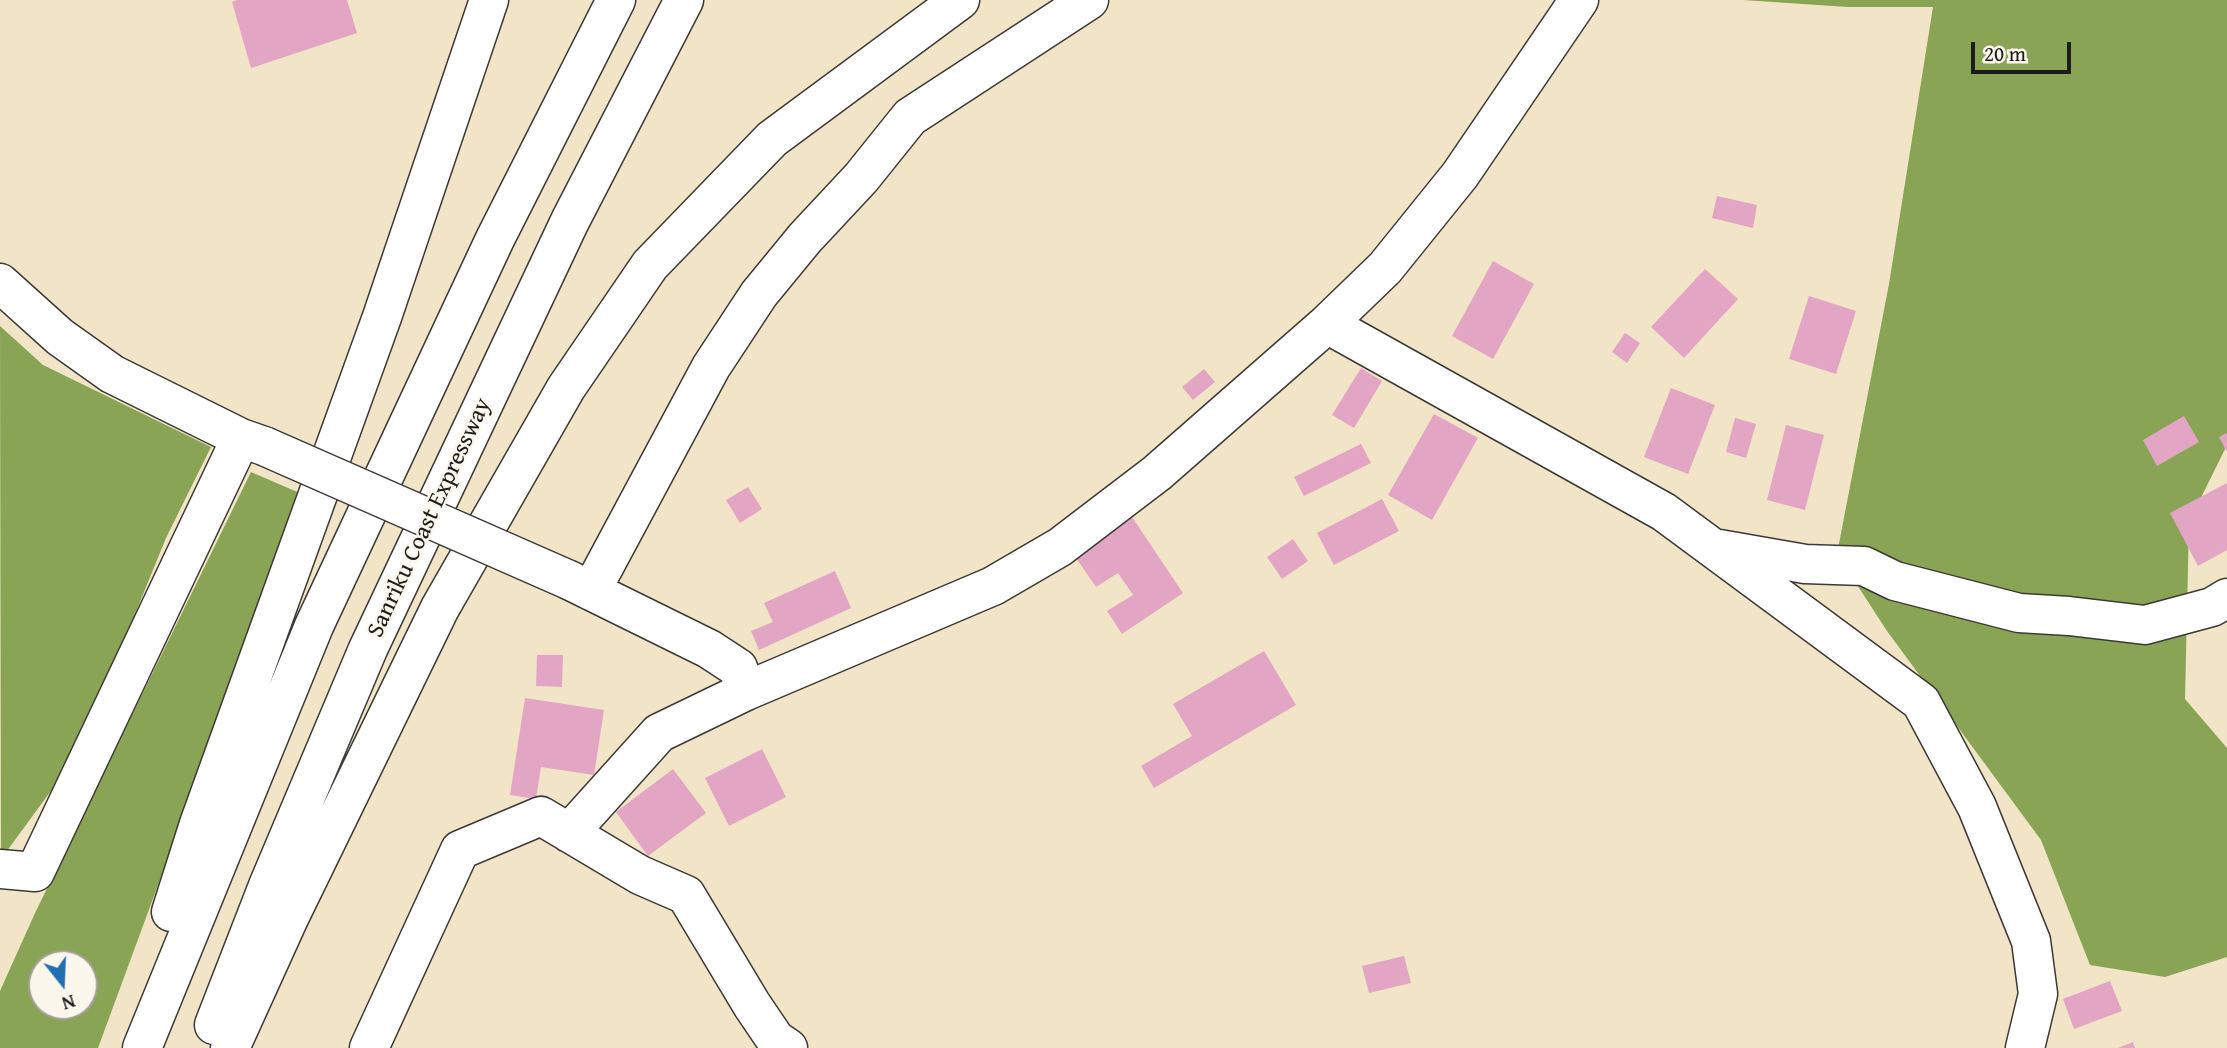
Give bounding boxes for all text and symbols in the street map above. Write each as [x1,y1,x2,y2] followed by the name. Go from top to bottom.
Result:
[1975,28,2075,72] scale bar
[1984,38,2026,69] text: 20 m
[362,394,498,642] street label: Sanriku Coast Expressway
[28,950,98,1020] north arrow
[59,988,79,1018] text: N

